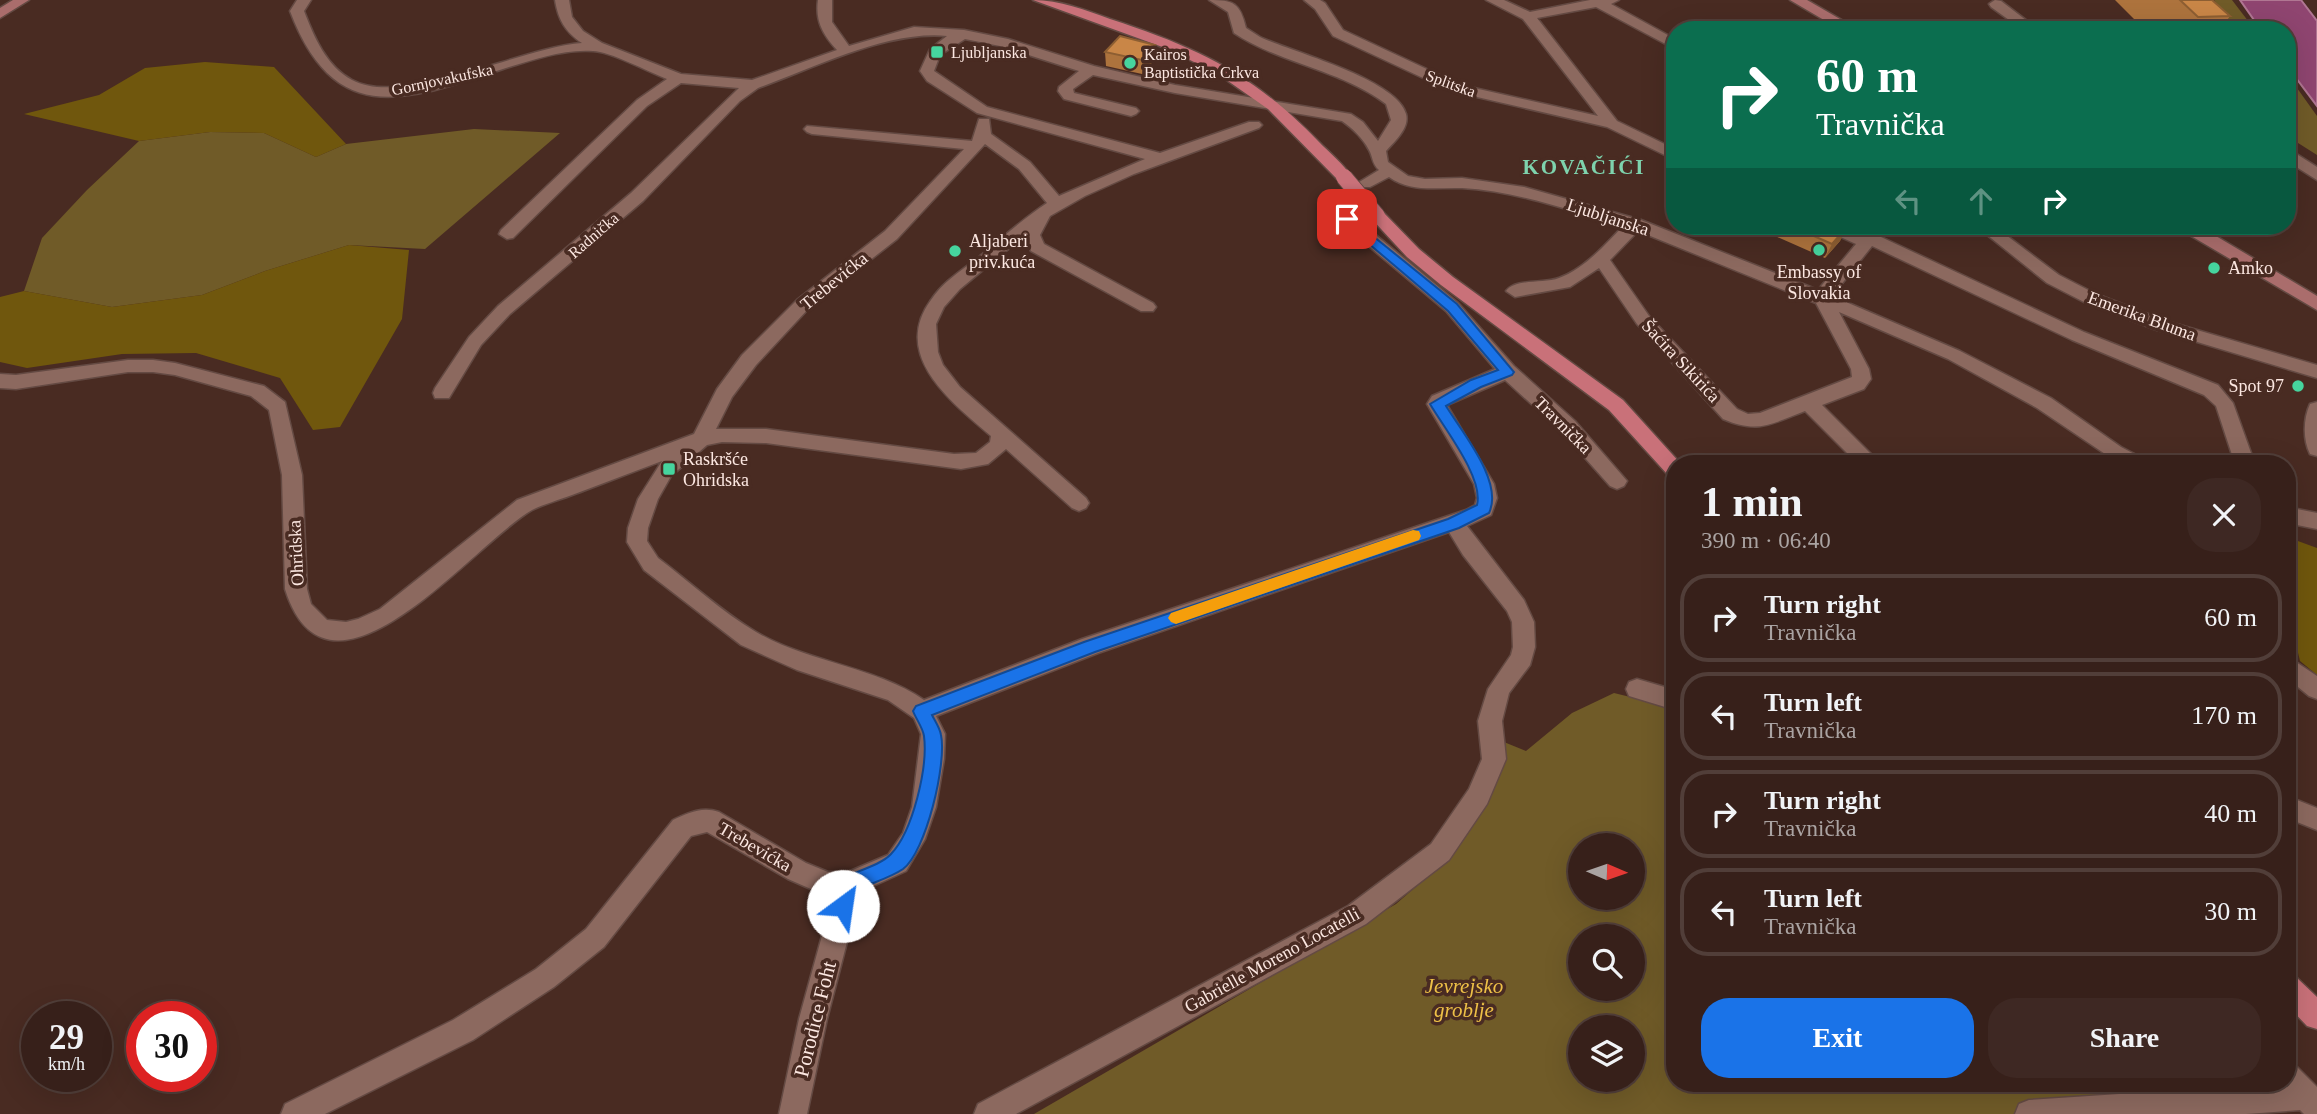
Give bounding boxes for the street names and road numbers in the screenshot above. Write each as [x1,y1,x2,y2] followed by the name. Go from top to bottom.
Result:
[390,60,494,99] street label: Gornjovakufska
[1423,67,1478,101] street label: Splitska
[1564,194,1652,240] street label: Ljubljanska
[565,209,622,262] street label: Radnička
[796,248,872,314] street label: Trebevićka
[2085,287,2199,345] street label: Emerika Bluma
[1638,315,1725,406] street label: Šaćira Sikirića
[1530,392,1596,458] street label: Travnička
[284,520,308,586] street label: Ohridska
[715,818,795,876] street label: Trebevićka
[1181,904,1363,1016] street label: Gabrielle Moreno Locatelli
[789,958,841,1079] street label: Porodice Foht

